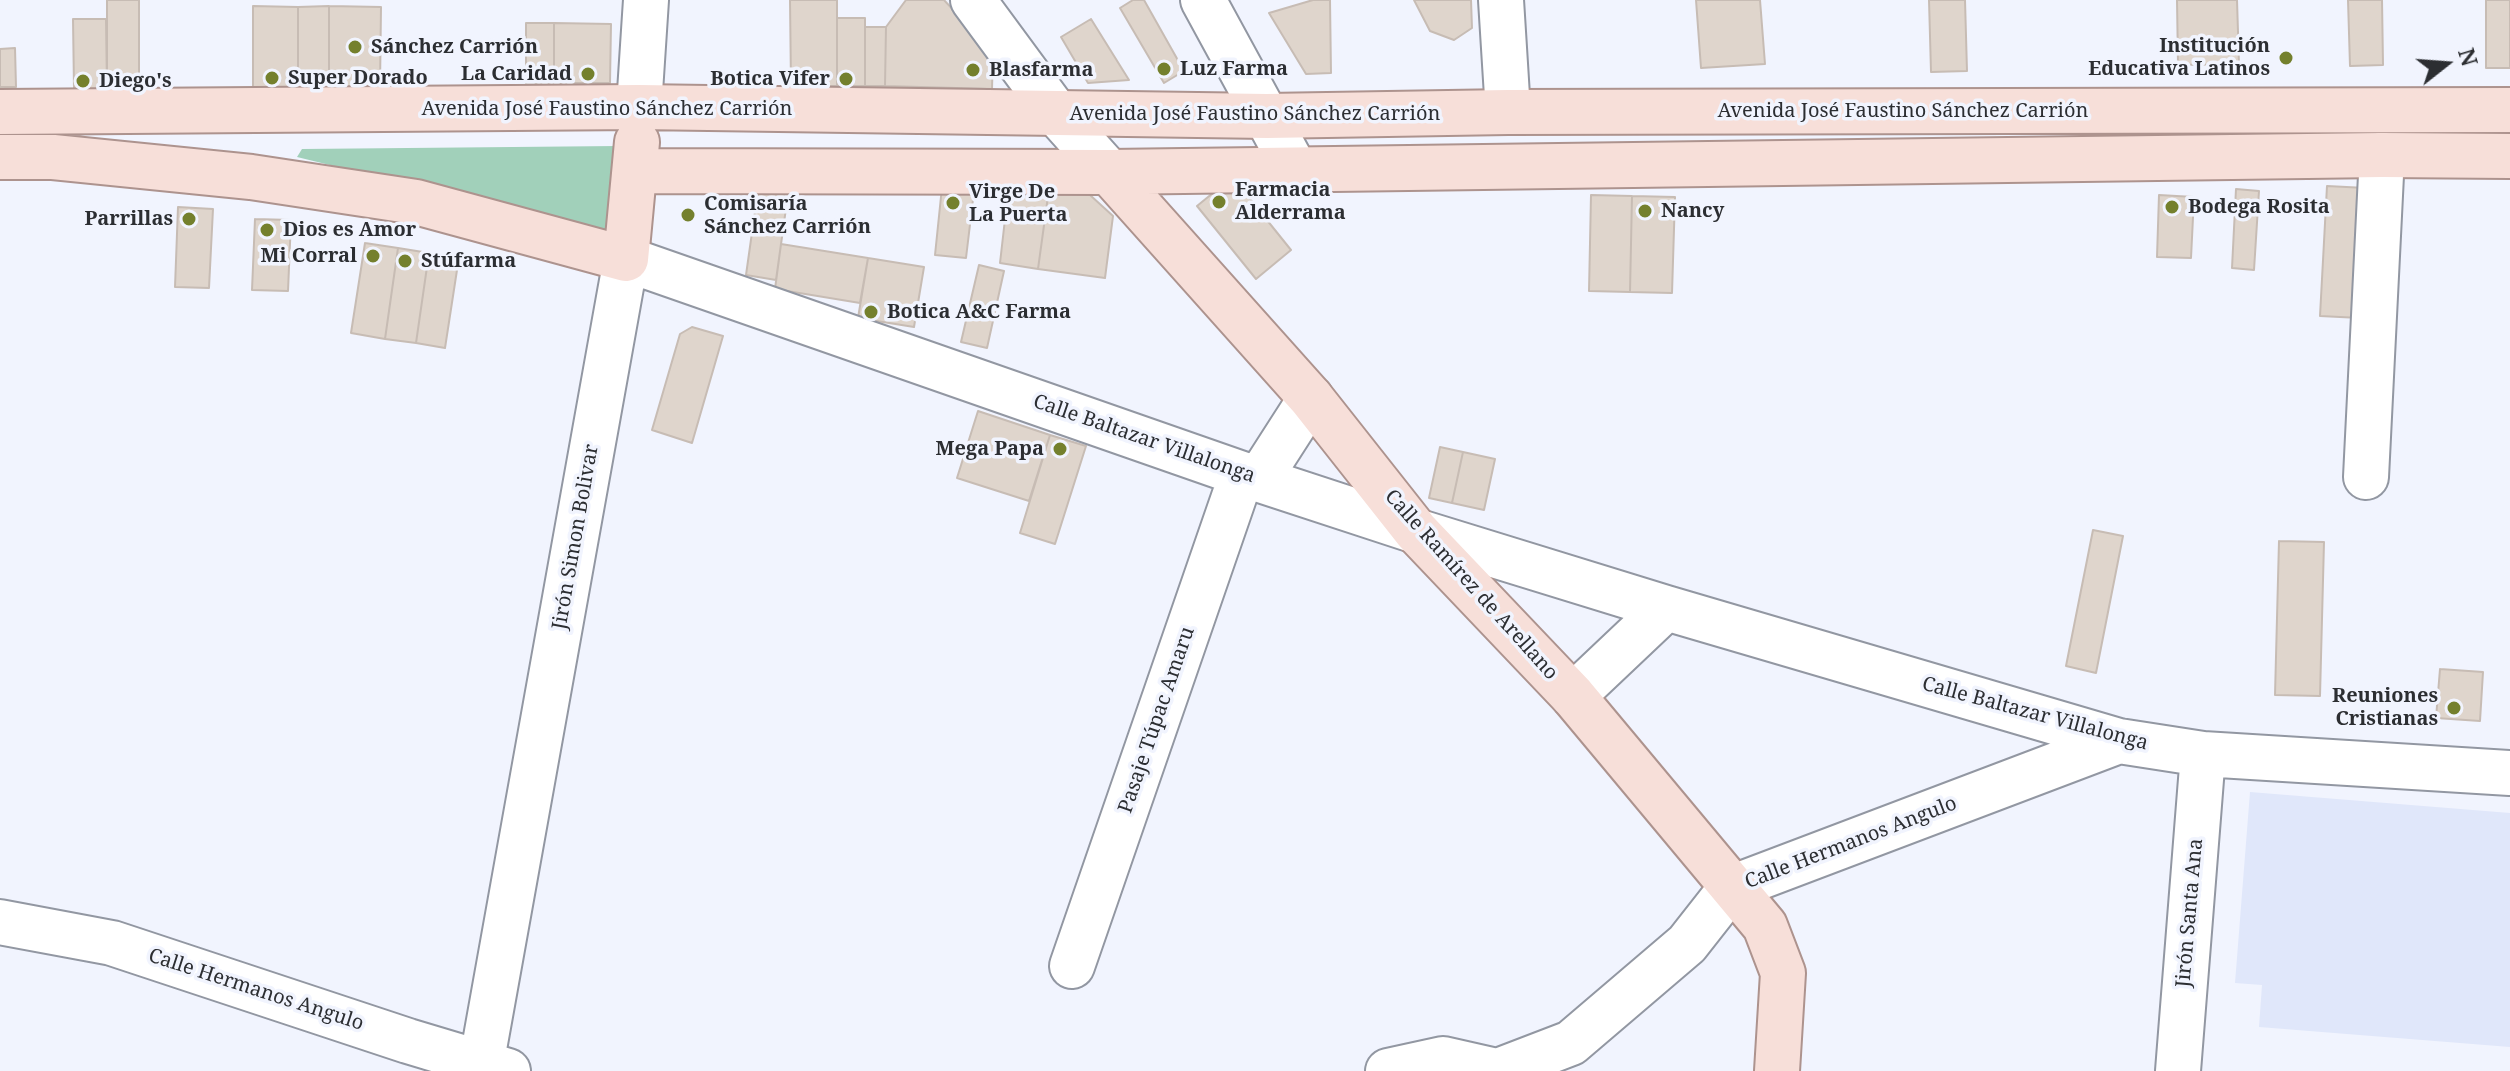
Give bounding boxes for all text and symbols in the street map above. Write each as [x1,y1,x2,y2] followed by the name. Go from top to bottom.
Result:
[2406,24,2486,104] north arrow
[2088,34,2270,81] place label: Institución Educativa Latinos
[371,35,538,59] place label: Sánchez Carrión
[346,38,364,56] marker: Sánchez Carrión
[2452,44,2486,70] text: N
[2277,49,2295,67] marker: Institución Educativa Latinos
[1180,57,1288,81] place label: Luz Farma
[989,58,1093,82] place label: Blasfarma
[1155,60,1173,78] marker: Luz Farma
[964,61,982,79] marker: Blasfarma
[461,62,572,86] place label: La Caridad
[579,65,597,83] marker: La Caridad
[288,66,428,90] place label: Super Dorado
[710,67,830,91] place label: Botica Vifer
[99,69,172,93] place label: Diego's
[263,69,281,87] marker: Super Dorado
[837,70,855,88] marker: Botica Vifer
[74,72,92,90] marker: Diego's
[422,97,792,121] street label: Avenida José Faustino Sánchez Carrión
[1718,99,2088,123] street label: Avenida José Faustino Sánchez Carrión
[1070,102,1440,126] street label: Avenida José Faustino Sánchez Carrión
[1235,178,1346,225] place label: Farmacia Alderrama
[969,180,1067,227] place label: Virge De La Puerta
[704,192,871,239] place label: Comisaría Sánchez Carrión
[1210,193,1228,211] marker: Farmacia Alderrama
[944,194,962,212] marker: Virge De La Puerta
[2188,195,2330,219] place label: Bodega Rosita
[2163,198,2181,216] marker: Bodega Rosita
[1661,199,1724,223] place label: Nancy
[1636,202,1654,220] marker: Nancy
[679,206,697,224] marker: Comisaría Sánchez Carrión
[85,207,173,231] place label: Parrillas
[180,210,198,228] marker: Parrillas
[283,218,416,242] place label: Dios es Amor
[258,221,276,239] marker: Dios es Amor
[261,244,357,268] place label: Mi Corral
[364,247,382,265] marker: Mi Corral
[421,249,516,273] place label: Stúfarma
[396,252,414,270] marker: Stúfarma
[887,300,1071,324] place label: Botica A&C Farma
[862,303,880,321] marker: Botica A&C Farma
[1030,390,1258,488] street label: Calle Baltazar Villalonga
[935,437,1044,461] place label: Mega Papa
[1051,440,1069,458] marker: Mega Papa
[548,442,604,632] street label: Jirón Simon Bolivar
[1379,485,1563,685] street label: Calle Ramírez de Arellano
[1114,624,1200,816] street label: Pasaje Túpac Amaru
[1919,672,2151,756] street label: Calle Baltazar Villalonga
[2332,684,2438,731] place label: Reuniones Cristianas
[2445,699,2463,717] marker: Reuniones Cristianas
[1742,792,1960,894] street label: Calle Hermanos Angulo
[2172,838,2208,988] street label: Jirón Santa Ana
[145,944,367,1036] street label: Calle Hermanos Angulo

